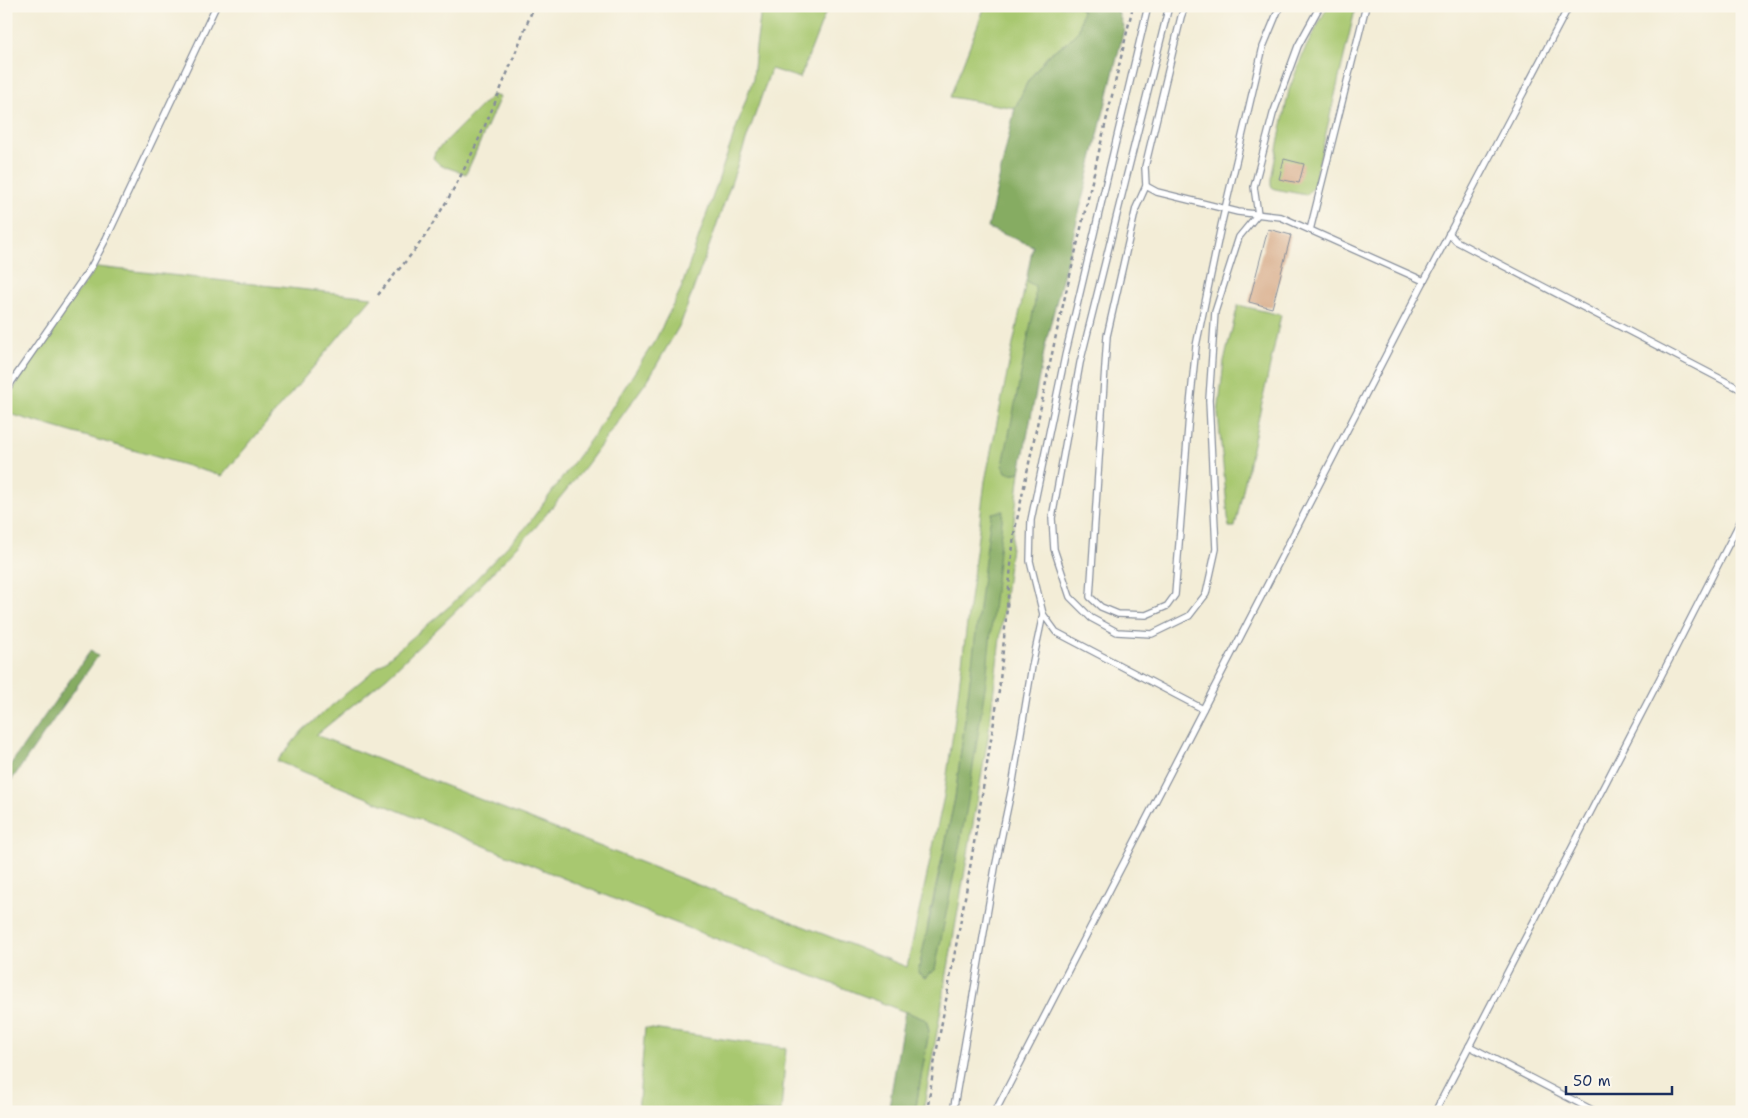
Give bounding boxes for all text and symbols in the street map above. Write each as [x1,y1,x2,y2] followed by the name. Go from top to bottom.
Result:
[1566,1063,1672,1095] scale bar
[1573,1071,1611,1091] text: 50 m

